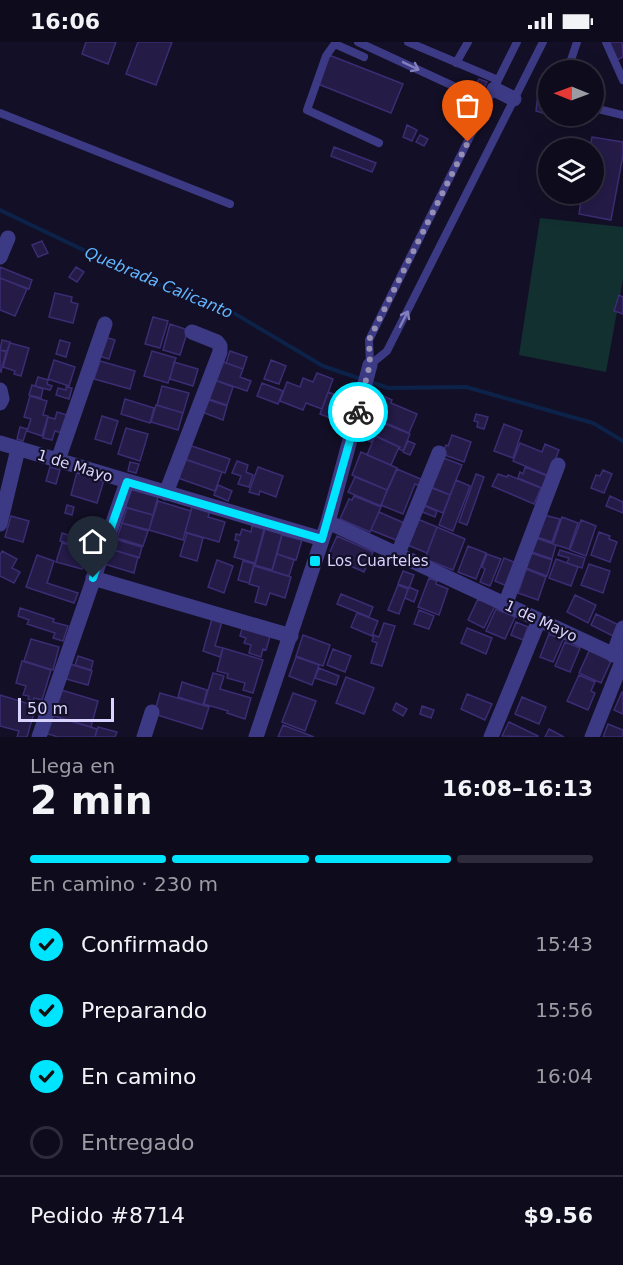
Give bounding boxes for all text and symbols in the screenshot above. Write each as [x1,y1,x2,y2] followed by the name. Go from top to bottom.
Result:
[30,9,100,34] text: 16:06
[402,60,420,72] one-way arrow
[538,60,604,126] north arrow
[538,60,604,204] map controls
[442,80,493,142] pin
[451,89,484,122] icon: bag
[538,138,604,204] button: layers
[82,243,236,322] water label: Quebrada Calicanto
[398,310,410,328] one-way arrow
[328,382,388,442] courier
[342,396,375,429] icon: bike
[35,446,115,486] street label: 1 de Mayo
[67,516,118,578] pin
[76,525,109,558] icon: home
[327,552,429,570] place label: Los Cuarteles
[308,554,322,568] marker: Los Cuarteles
[502,596,580,646] street label: 1 de Mayo
[18,695,114,722] scale bar
[27,699,68,718] text: 50 m
[30,754,115,778] text: Llega en
[442,776,593,801] text: 16:08–16:13
[30,778,152,823] text: 2 min
[30,872,218,896] text: En camino · 230 m
[30,928,63,961] icon: check
[81,932,209,957] text: Confirmado
[535,932,593,956] text: 15:43
[30,994,63,1027] icon: check
[81,998,207,1023] text: Preparando
[535,998,593,1022] text: 15:56
[30,1060,63,1093] icon: check
[81,1064,196,1089] text: En camino
[535,1064,593,1088] text: 16:04
[81,1130,194,1155] text: Entregado
[30,1203,185,1228] text: Pedido #8714
[523,1203,593,1228] text: $9.56

